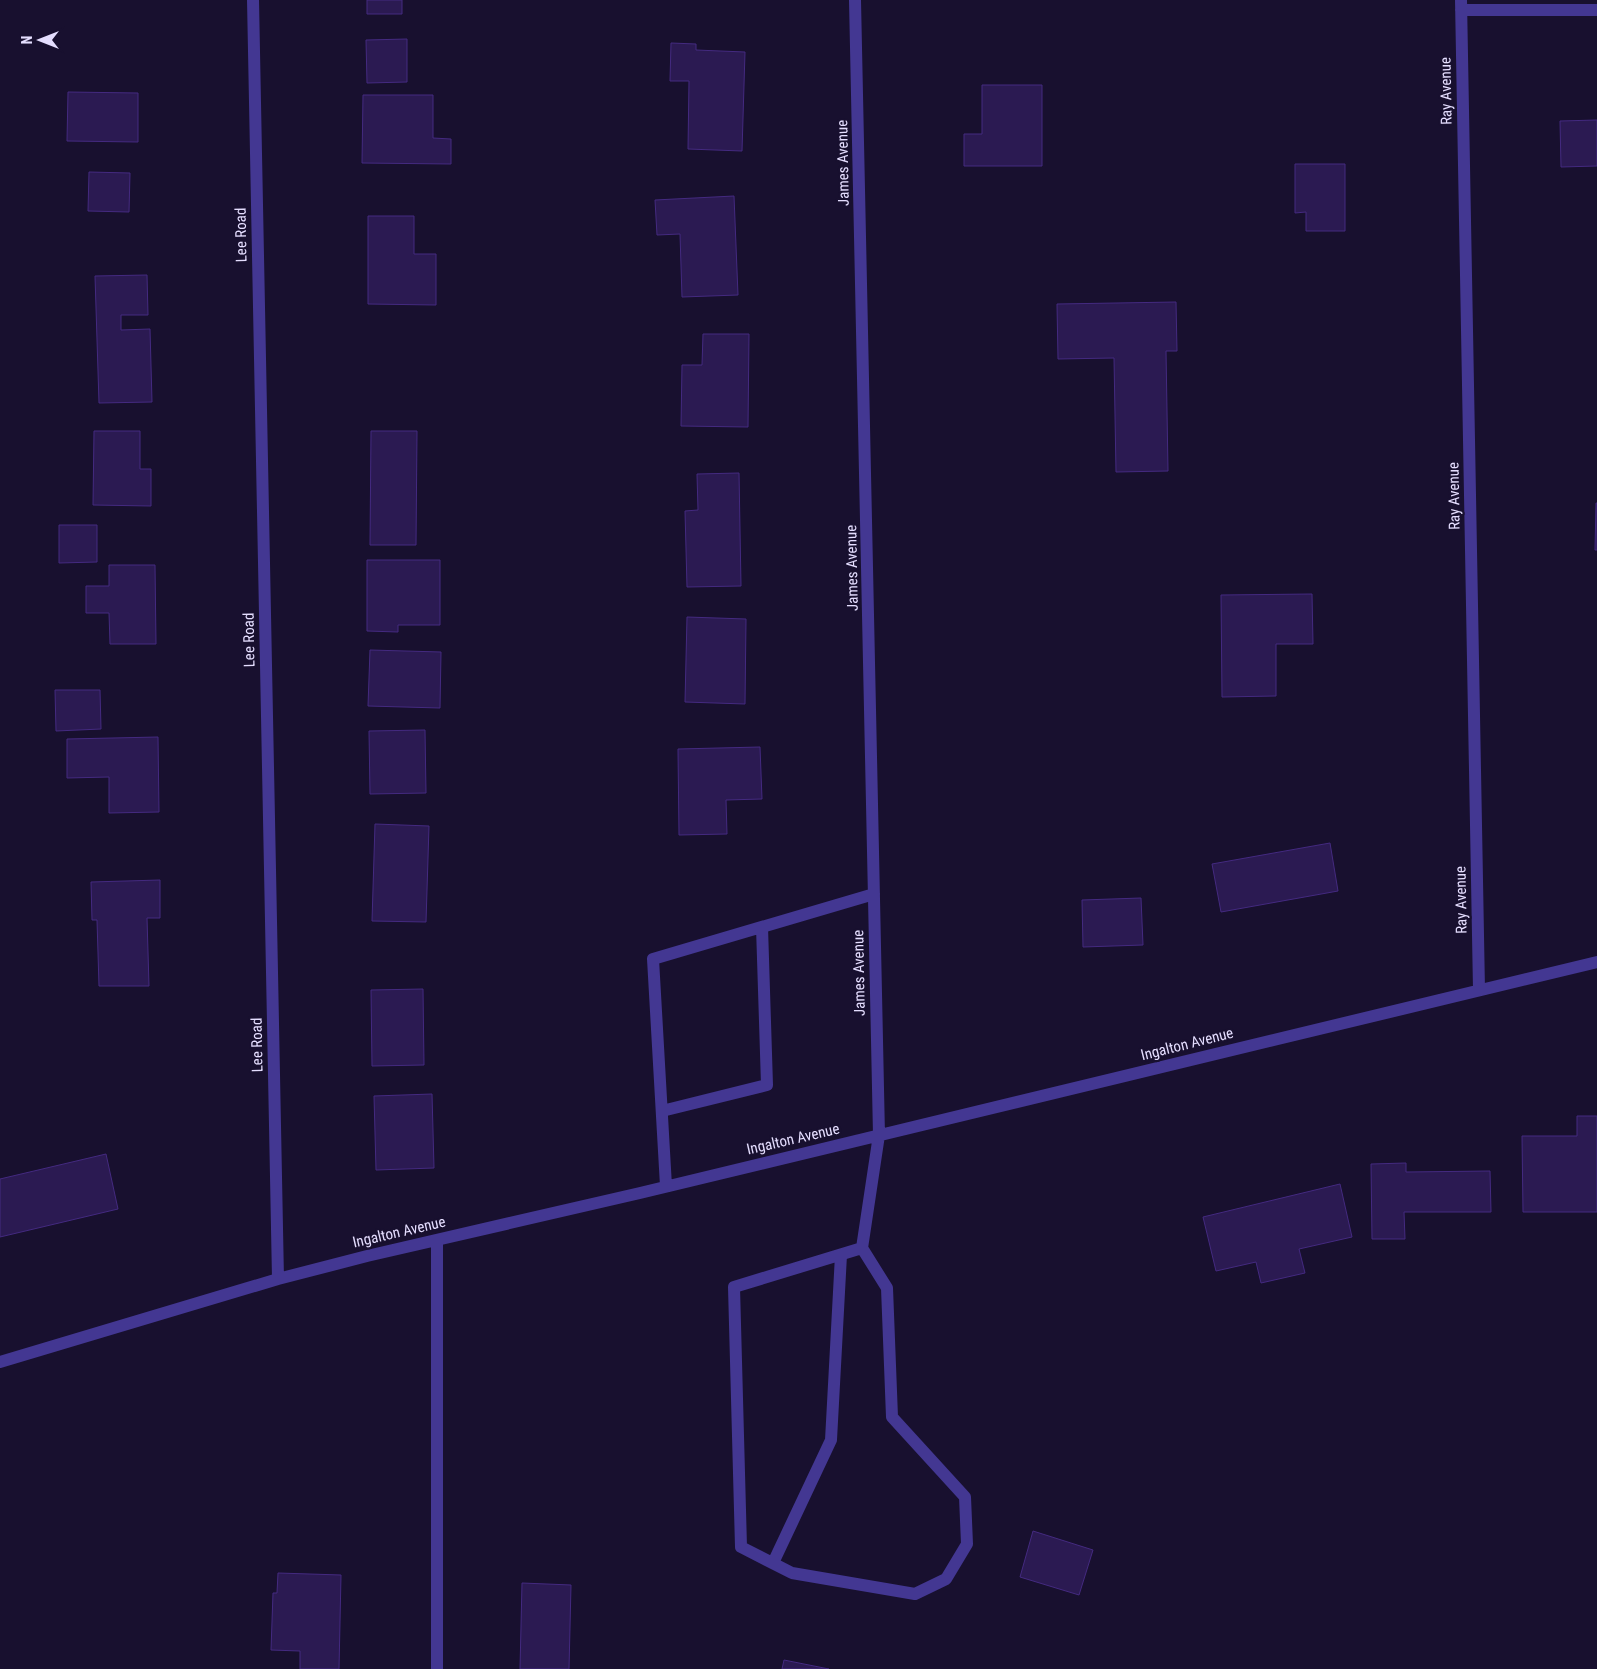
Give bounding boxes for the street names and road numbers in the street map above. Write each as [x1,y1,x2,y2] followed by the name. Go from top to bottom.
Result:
[1436,57,1456,125] street label: Ray Avenue
[833,120,853,206] street label: James Avenue
[232,207,250,263] street label: Lee Road
[1444,462,1464,530] street label: Ray Avenue
[842,525,862,611] street label: James Avenue
[240,612,258,668] street label: Lee Road
[1451,866,1471,934] street label: Ray Avenue
[849,930,869,1016] street label: James Avenue
[248,1017,266,1073] street label: Lee Road
[1139,1024,1235,1064] street label: Ingalton Avenue
[745,1120,841,1158] street label: Ingalton Avenue
[351,1213,447,1251] street label: Ingalton Avenue

